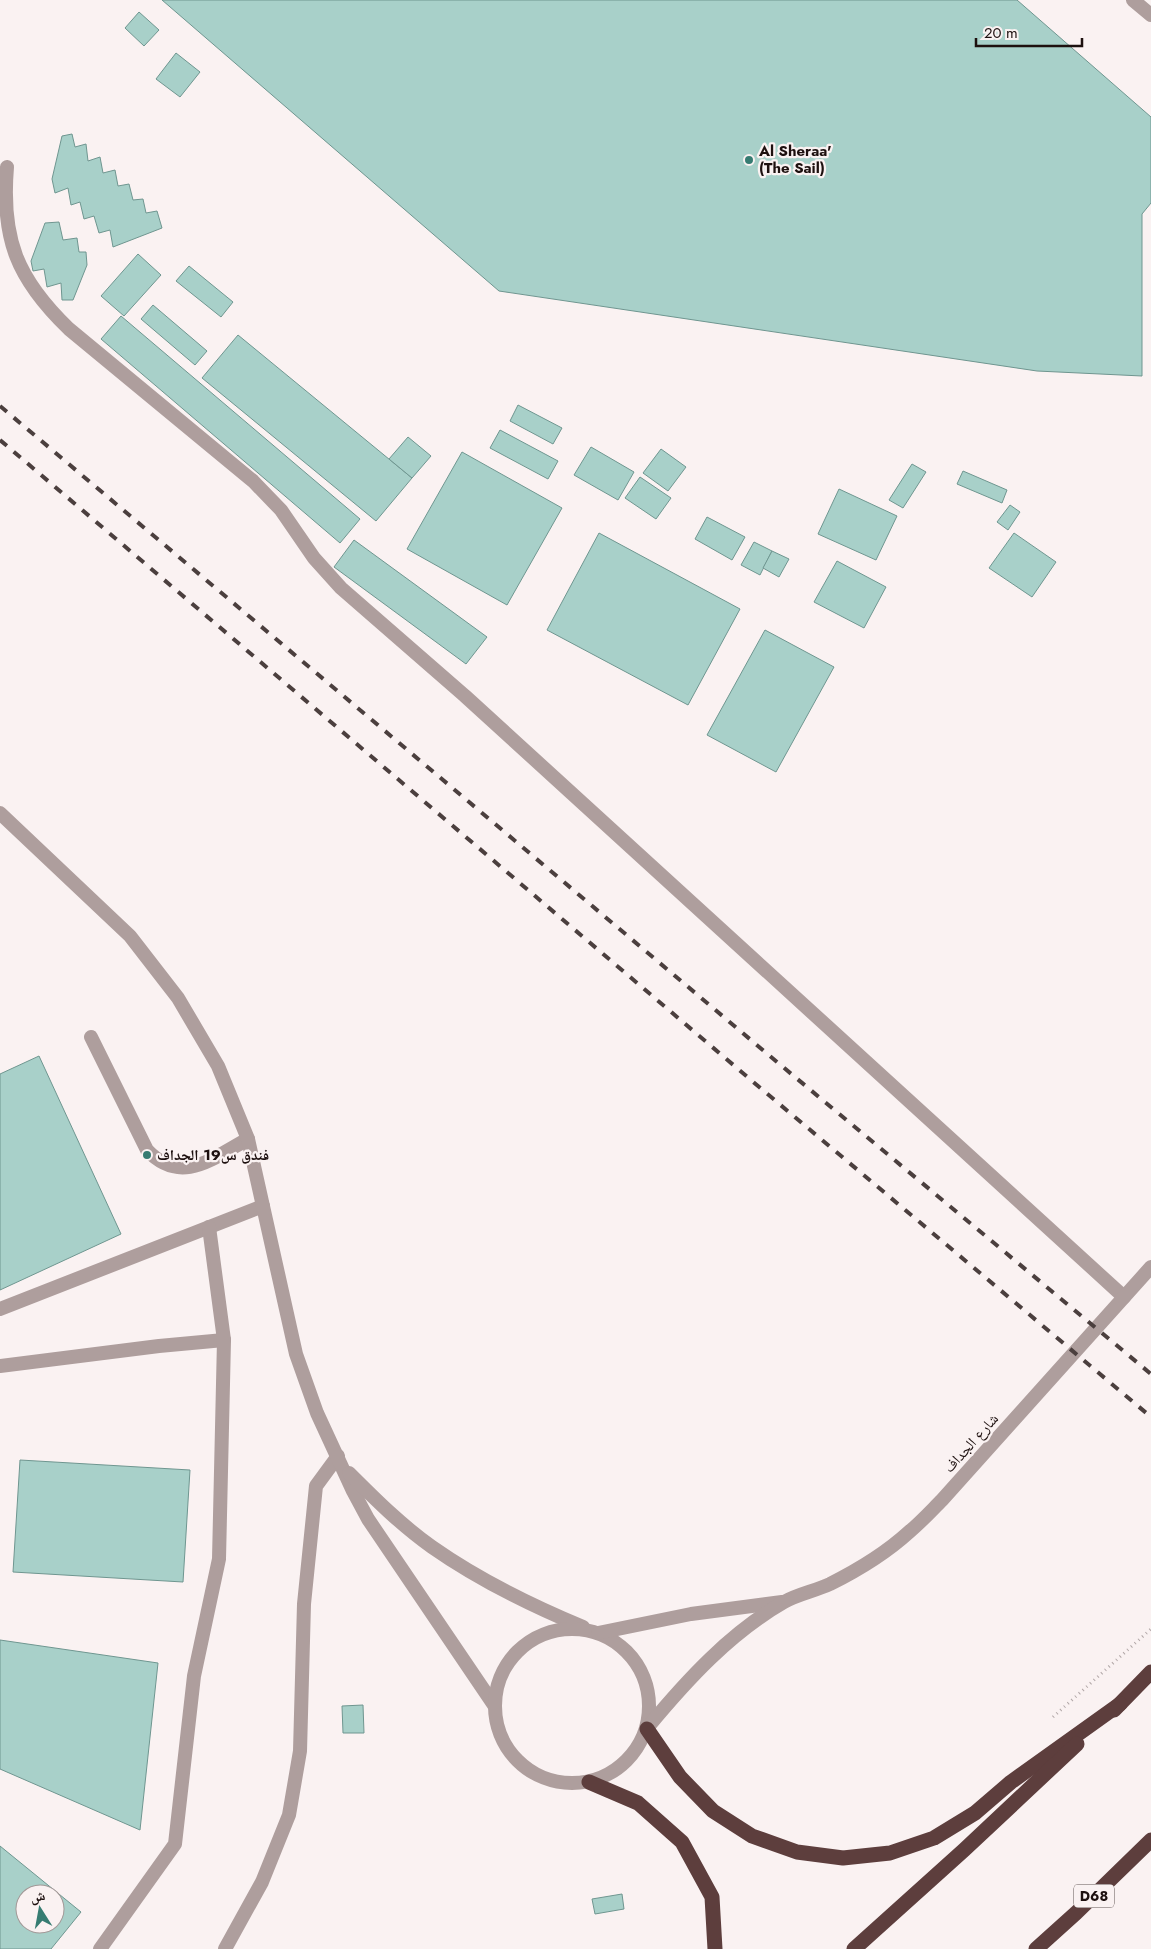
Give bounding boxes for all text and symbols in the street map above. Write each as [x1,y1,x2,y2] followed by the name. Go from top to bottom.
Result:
[976,15,1082,47] scale bar
[984,22,1018,44] text: 20 m
[758,140,832,179] place label: Al Sheraa' (The Sail)
[743,154,755,166] marker: Al Sheraa' (The Sail)
[157,1144,269,1166] place label: فندق س19 الجداف
[141,1149,153,1161] marker: فندق س19 الجداف
[938,1408,1004,1478] street label: شارع الجداف
[15,1884,65,1934] north arrow
[1074,1884,1114,1908] road number: D68
[28,1885,47,1907] text: ش

